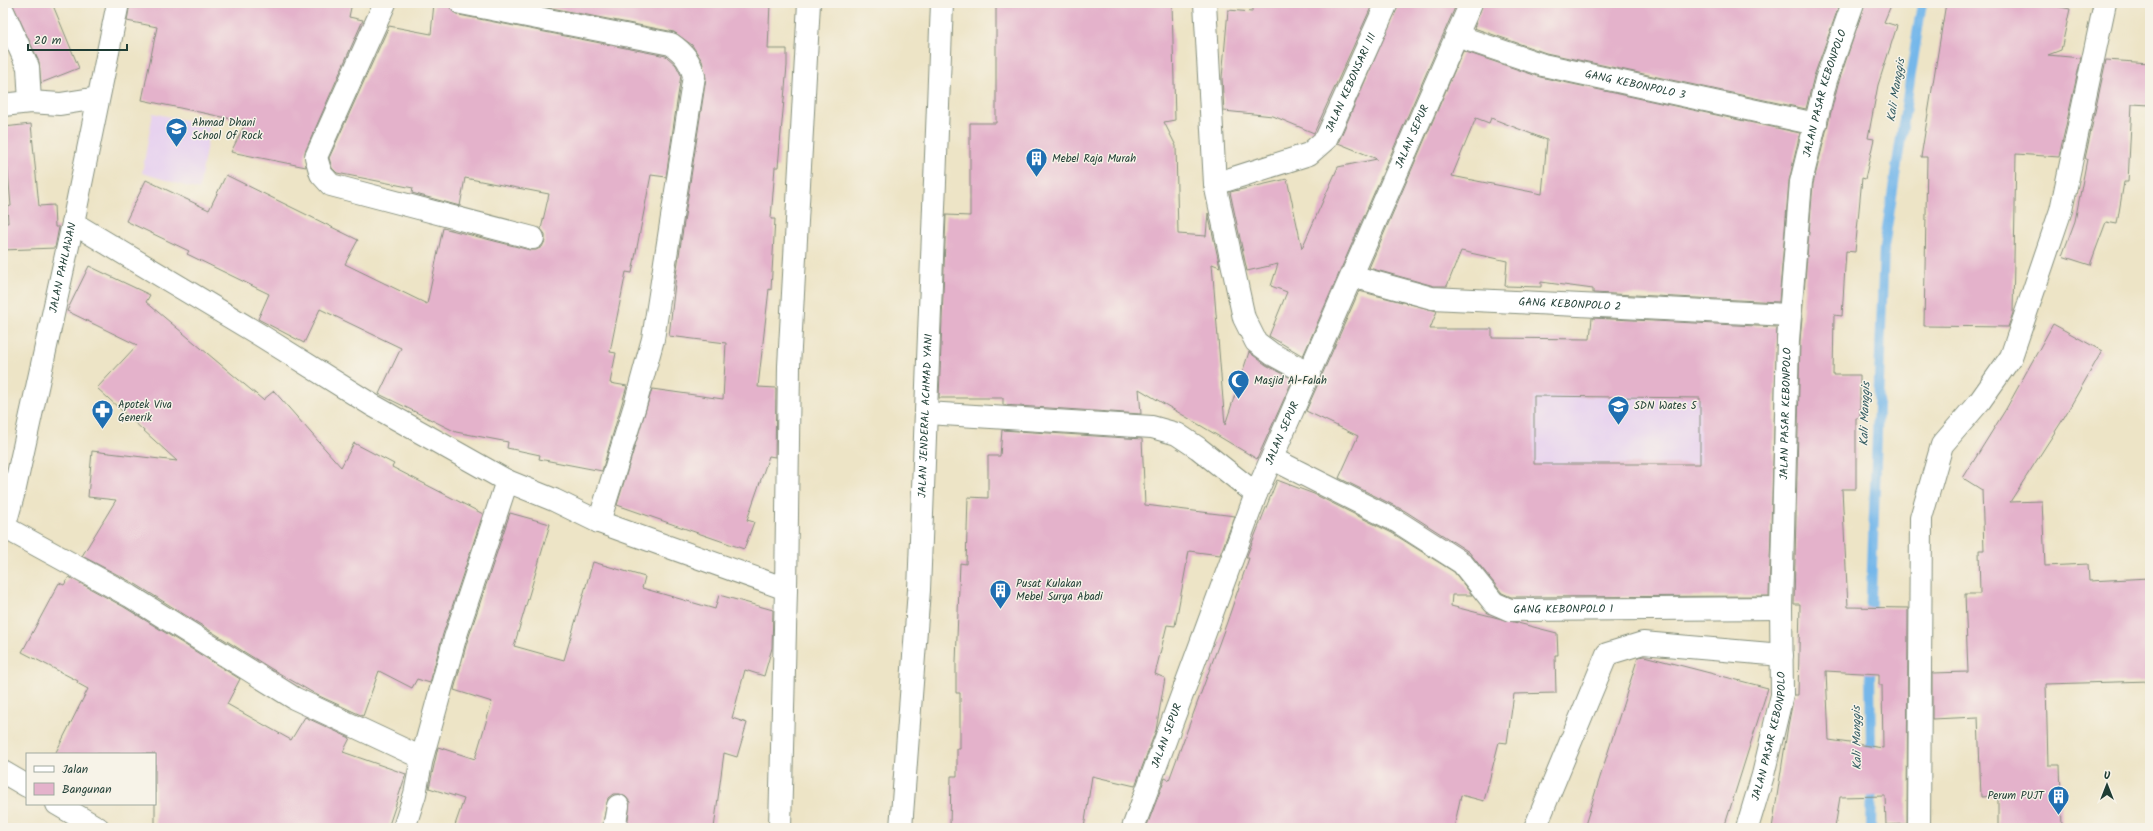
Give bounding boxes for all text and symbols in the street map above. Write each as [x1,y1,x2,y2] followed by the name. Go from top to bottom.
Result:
[28,26,127,52] scale bar
[1798,27,1852,159] street label: JALAN PASAR KEBONPOLO
[1321,30,1381,136] street label: JALAN KEBONSARI III
[34,31,62,50] text: 20 m
[1882,55,1911,123] water label: Kali Manggis
[1583,65,1687,105] street label: GANG KEBONPOLO 3
[1391,102,1435,171] street label: JALAN SEPUR
[192,114,263,145] place label: Ahmad Dhani School Of Rock
[163,116,189,149] school or university icon: Ahmad Dhani School Of Rock
[1023,146,1049,179] building icon: Mebel Raja Murah
[1052,150,1136,168] place label: Mebel Raja Murah
[45,220,82,315] street label: JALAN PAHLAWAN
[1518,293,1622,316] street label: GANG KEBONPOLO 2
[914,333,938,498] street label: JALAN JENDERAL ACHMAD YANI
[1775,347,1797,480] street label: JALAN PASAR KEBONPOLO
[1226,368,1252,401] mosque icon: Masjid Al-Falah
[1254,372,1327,390] place label: Masjid Al-Falah
[1854,380,1876,446] water label: Kali Manggis
[1606,393,1632,426] school or university icon: SDN Wates 5
[118,396,172,427] place label: Apotek Viva Generik
[1634,397,1698,415] place label: SDN Wates 5
[90,398,116,431] pharmacy icon: Apotek Viva Generik
[1261,398,1305,468] street label: JALAN SEPUR
[1016,575,1103,606] place label: Pusat Kulakan Mebel Surya Abadi
[988,577,1014,610] building icon: Pusat Kulakan Mebel Surya Abadi
[1513,600,1613,619] street label: GANG KEBONPOLO 1
[1747,671,1791,803] street label: JALAN PASAR KEBONPOLO
[1147,701,1187,771] street label: JALAN SEPUR
[1847,704,1867,770] water label: Kali Manggis
[26,753,156,805] legend
[62,760,88,779] text: Jalan
[2087,765,2127,805] north arrow
[2104,767,2111,785] text: U
[62,780,112,799] text: Bangunan
[2046,783,2072,816] building icon: Perum PUJT
[1987,787,2045,805] place label: Perum PUJT

